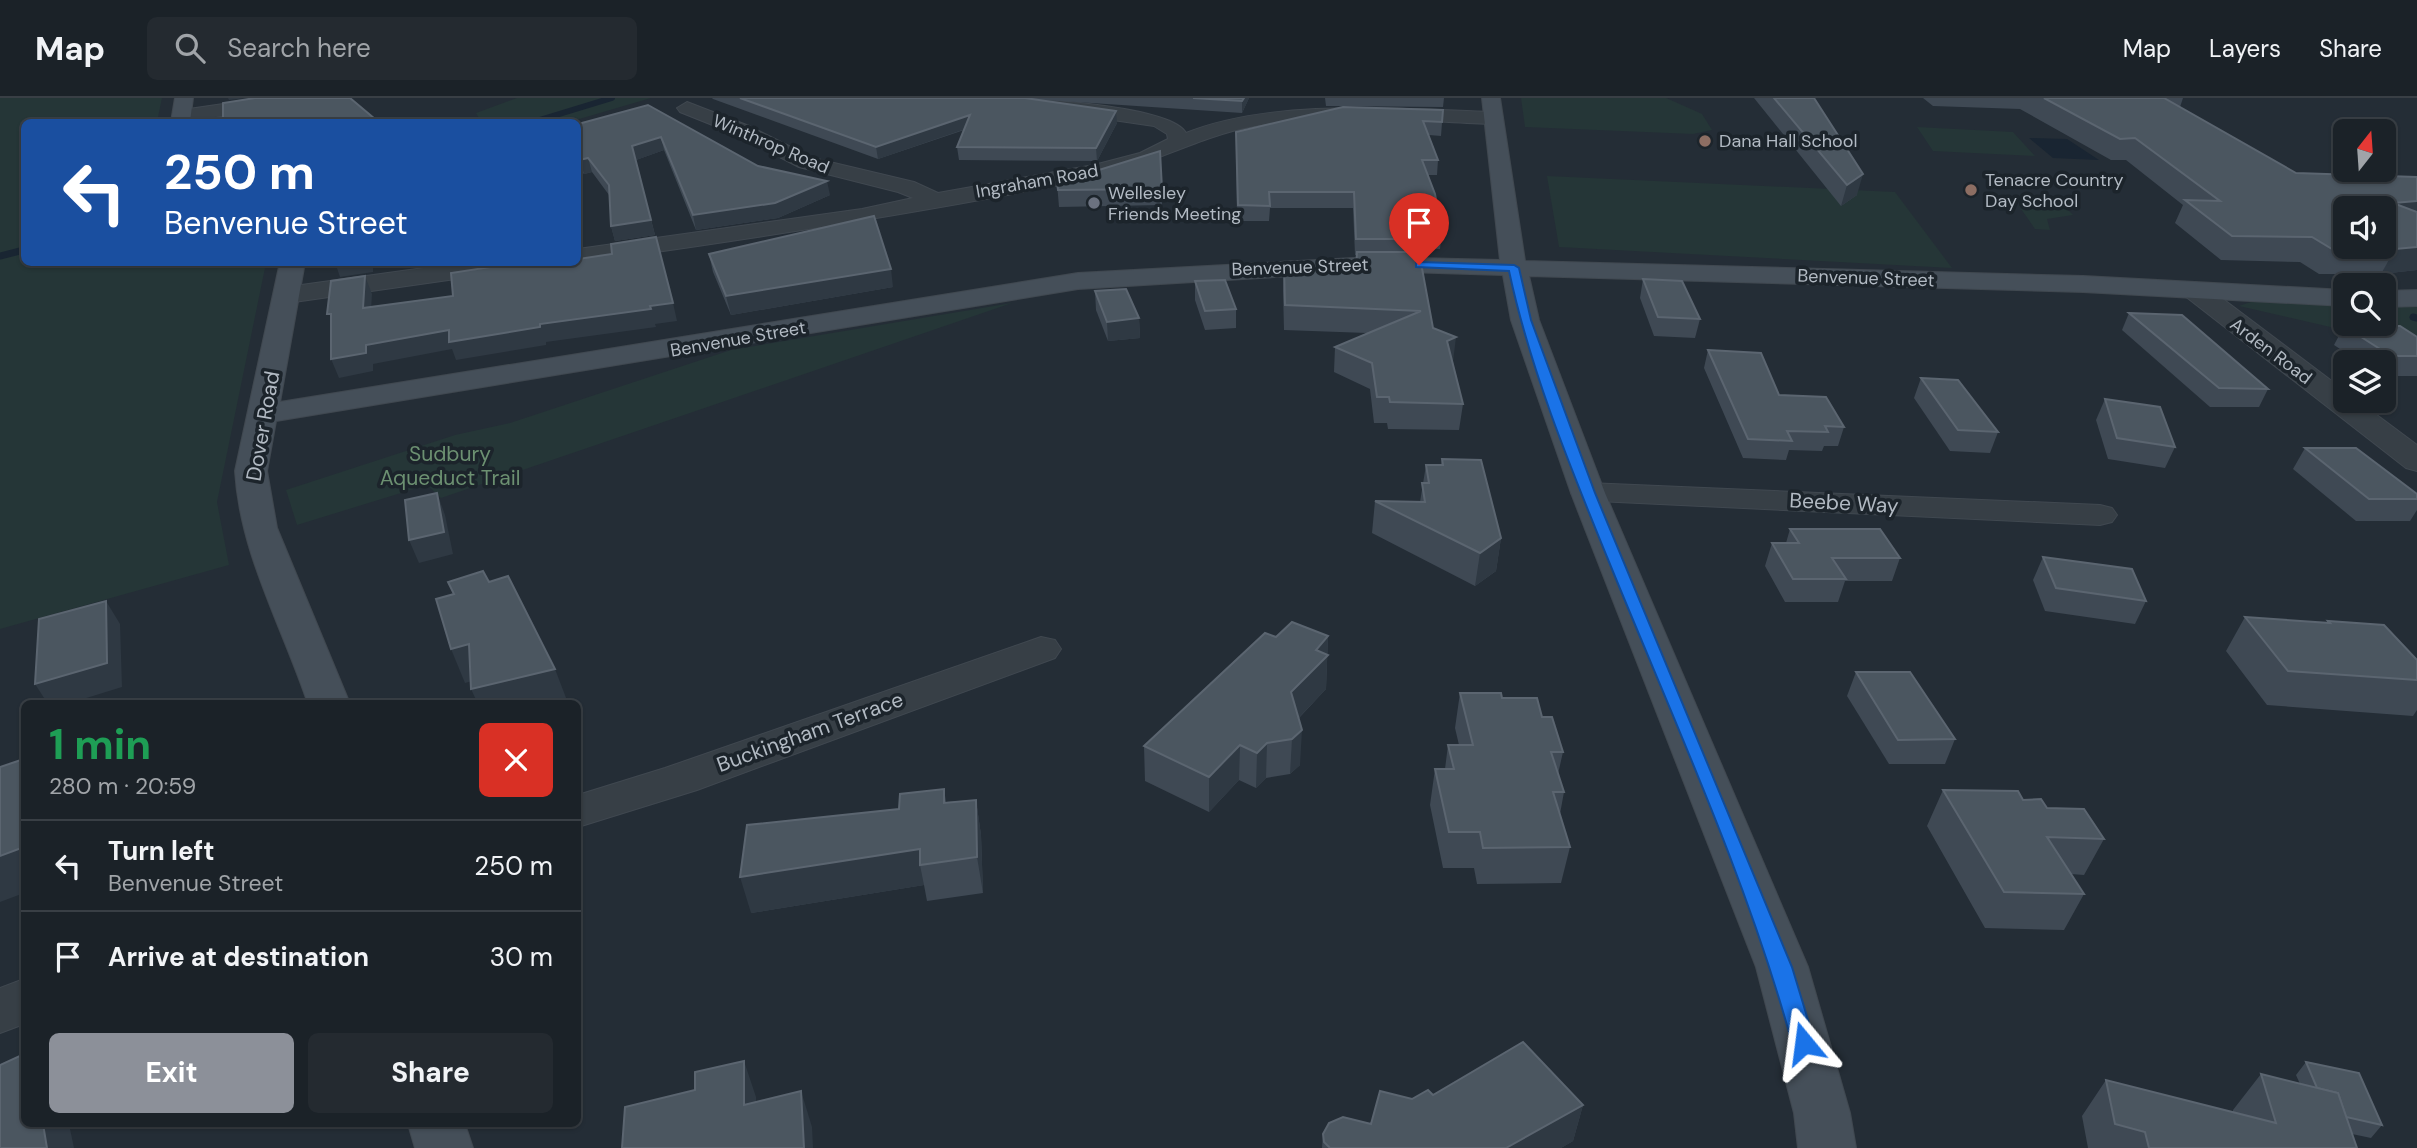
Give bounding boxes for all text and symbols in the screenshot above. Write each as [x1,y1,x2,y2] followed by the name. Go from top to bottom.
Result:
[147,17,637,80] search box
[35,27,105,70] text: Map
[171,29,209,67] icon: search
[227,31,371,65] text: Search here
[2123,33,2171,64] text: Map
[2209,33,2281,64] text: Layers
[2319,33,2382,64] text: Share
[709,109,833,179] street label: Winthrop Road
[2333,119,2396,182] north arrow
[2333,119,2396,413] map controls
[1719,129,1857,153] place label: Dana Hall School
[1697,133,1713,149] marker: Dana Hall School
[164,140,315,204] text: 250 m
[49,147,140,238] icon: left
[974,158,1100,204] street label: Ingraham Road
[1985,168,2123,213] place label: Tenacre Country Day School
[1108,181,1241,226] place label: Wellesley Friends Meeting
[1963,182,1979,198] marker: Tenacre Country Day School
[1389,193,1449,265] pin
[1086,195,1102,211] marker: Wellesley Friends Meeting
[2333,196,2396,259] button: sound
[164,202,408,244] text: Benvenue Street
[1400,204,1438,242] icon: arrive
[1231,253,1369,281] street label: Benvenue Street
[1797,264,1935,292] street label: Benvenue Street
[2333,273,2396,336] button: search
[2225,312,2317,390] street label: Arden Road
[668,315,808,363] street label: Benvenue Street
[2333,350,2396,413] button: layers
[240,369,286,483] street label: Dover Road
[380,440,520,492] park label: Sudbury Aqueduct Trail
[1789,486,1900,520] street label: Beebe Way
[713,685,907,779] street label: Buckingham Terrace
[49,717,151,772] text: 1 min
[479,723,553,797] button: close
[49,771,196,801] text: 280 m · 20:59
[108,834,215,868] text: Turn left
[49,847,87,885] icon: left
[474,849,553,883] text: 250 m
[108,868,283,898] text: Benvenue Street
[49,938,87,976] icon: arrive
[108,940,369,974] text: Arrive at destination
[490,940,553,974] text: 30 m
[1767,1006,1841,1080] position arrow
[49,1033,294,1113] button: Exit
[308,1033,553,1113] button: Share

